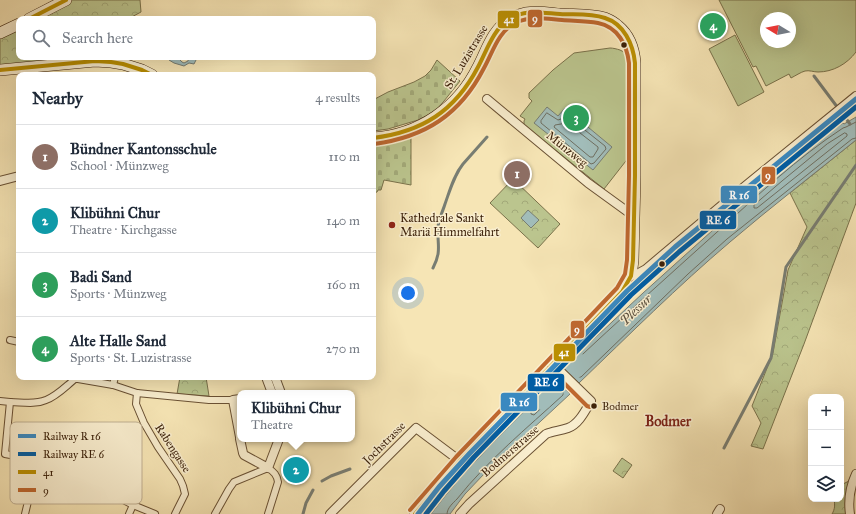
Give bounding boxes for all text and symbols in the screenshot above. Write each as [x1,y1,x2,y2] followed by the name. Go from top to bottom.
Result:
[527,9,543,28] line badge: 9
[497,10,520,29] line badge: 41
[700,11,726,41] pin: 4
[532,12,538,26] text: 9
[760,12,796,48] north arrow
[504,13,515,27] text: 41
[16,16,376,60] search box
[441,22,491,92] street label: St. Luzistrasse
[30,27,52,49] icon: search
[62,29,133,47] text: Search here
[619,40,629,50] unlabelled marker
[32,88,83,109] text: Nearby
[315,90,360,106] text: 4 results
[563,103,589,133] pin: 3
[543,128,591,171] street label: Münzweg
[70,140,217,158] text: Bündner Kantonsschule
[42,149,48,165] text: 1
[328,149,360,165] text: 110 m
[70,158,168,174] text: School · Münzweg
[504,159,530,189] pin: 1
[761,166,776,185] line badge: 9
[765,169,771,183] text: 9
[720,185,758,204] line badge: R 16
[729,189,750,202] text: R 16
[70,204,160,222] text: Klibühni Chur
[699,210,737,230] line badge: RE 6
[400,211,500,239] place label: Kathedrale Sankt Mariä Himmelfahrt
[42,213,48,229] text: 2
[326,213,360,229] text: 140 m
[706,214,731,227] text: RE 6
[387,220,397,230] marker: Kathedrale Sankt Mariä Himmelfahrt
[70,222,177,238] text: Theatre · Kirchgasse
[657,259,667,269] unlabelled marker
[70,268,132,286] text: Badi Sand
[42,277,48,293] text: 3
[327,277,360,293] text: 160 m
[398,283,418,303] your location
[70,286,166,302] text: Sports · Münzweg
[617,291,656,329] water label: Plessur
[570,320,585,339] line badge: 9
[574,323,580,337] text: 9
[70,332,166,350] text: Alte Halle Sand
[41,341,49,357] text: 4
[326,341,360,357] text: 270 m
[553,343,576,362] line badge: 41
[559,346,570,360] text: 41
[70,350,192,366] text: Sports · St. Luzistrasse
[527,373,565,392] line badge: RE 6
[534,376,559,389] text: RE 6
[237,390,355,442] popup
[500,392,538,412] line badge: R 16
[808,394,844,502] map controls
[808,394,844,430] button: +
[509,396,530,409] text: R 16
[251,399,341,417] text: Klibühni Chur
[602,400,639,413] place label: Bodmer
[589,401,599,411] marker: Bodmer
[645,413,692,430] district label: Bodmer
[251,417,293,433] text: Theatre
[358,419,409,469] street label: Jochstrasse
[151,421,194,476] street label: Rabengasse
[10,422,142,504] legend
[478,422,542,480] street label: Bodmerstrasse
[43,430,101,443] text: Railway R 16
[808,430,844,466] button: −
[43,448,104,461] text: Railway RE 6
[283,455,309,485] pin: 2
[43,466,53,479] text: 41
[808,466,844,502] button: layers
[43,484,49,497] text: 9

